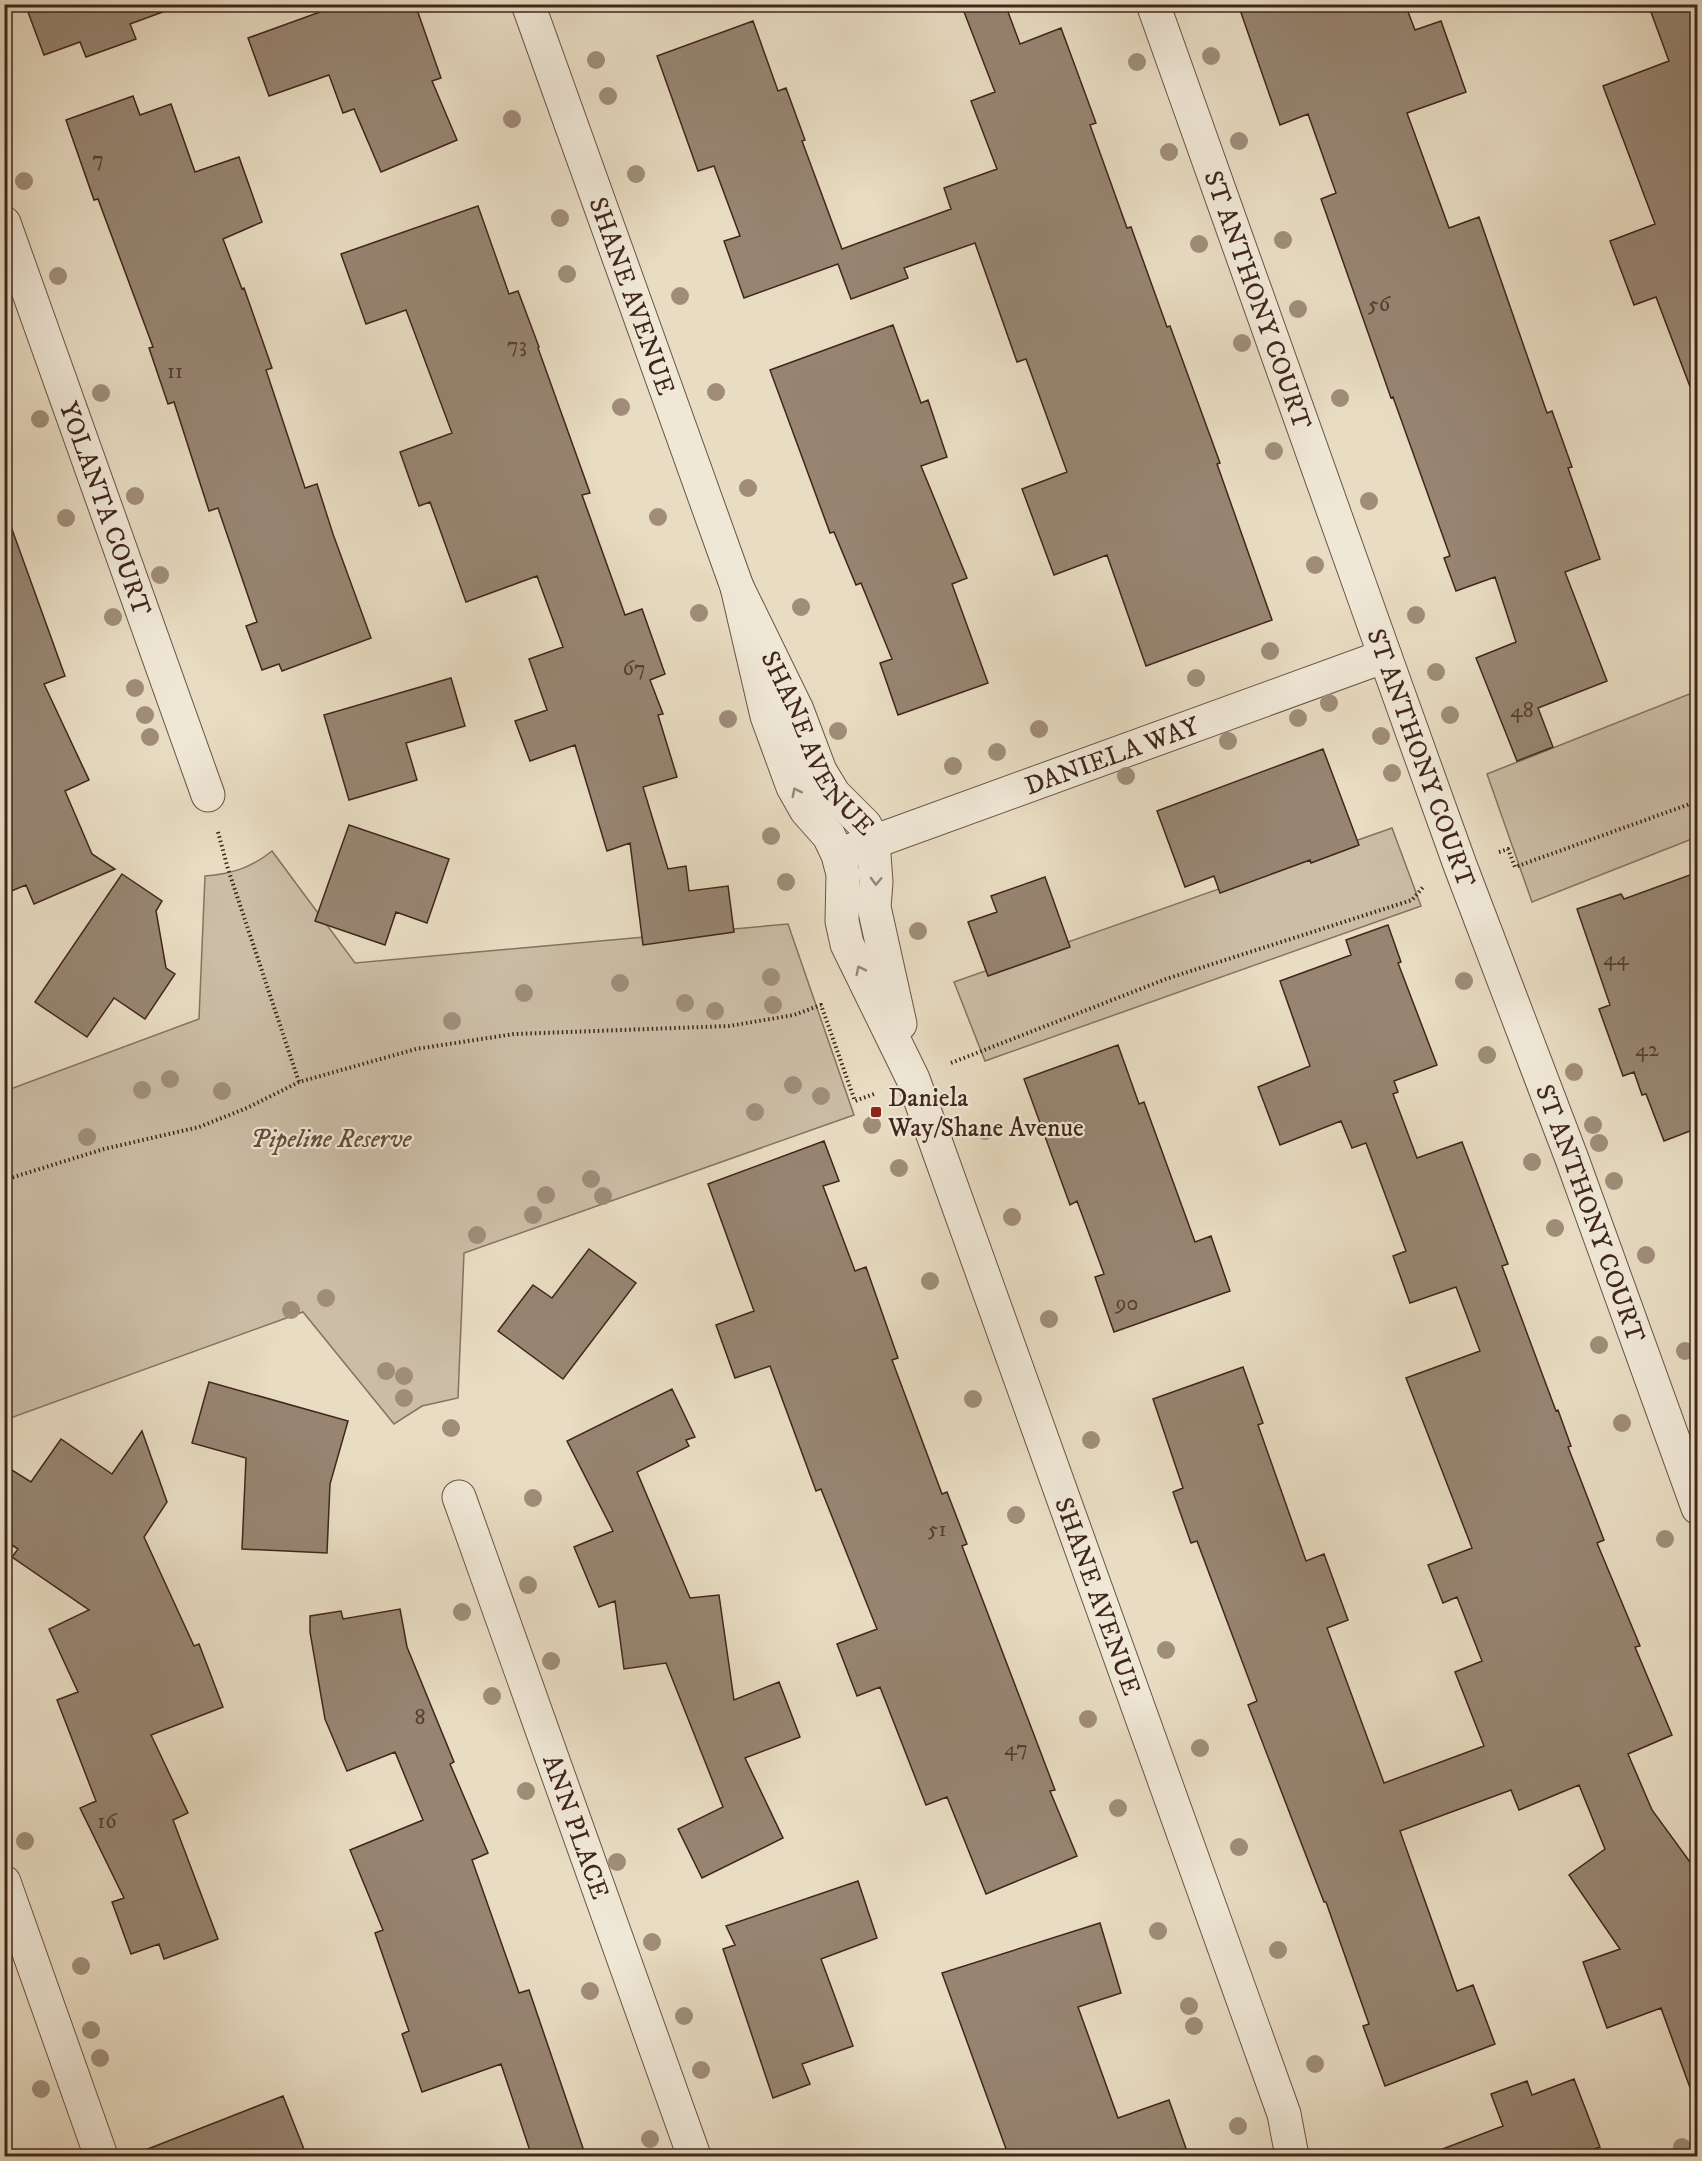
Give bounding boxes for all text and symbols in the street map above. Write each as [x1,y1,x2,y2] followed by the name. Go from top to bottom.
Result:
[92,146,104,173] house number: 7
[1196,166,1318,434] street label: ST ANTHONY COURT
[581,193,682,400] street label: SHANE AVENUE
[1368,291,1392,318] house number: 56
[507,332,527,359] house number: 73
[167,358,183,385] house number: 11
[51,397,158,621] street label: YOLANTA COURT
[1359,624,1482,892] street label: ST ANTHONY COURT
[753,646,881,843] street label: SHANE AVENUE
[622,655,646,682] house number: 67
[1510,697,1534,724] house number: 48
[1020,710,1204,804] street label: DANIELA WAY
[792,788,804,799] one-way arrow
[869,877,882,886] one-way arrow
[1603,945,1630,972] house number: 44
[855,965,867,976] one-way arrow
[1635,1036,1659,1063] house number: 42
[1527,1080,1652,1347] street label: ST ANTHONY COURT
[887,1082,1084,1145] place label: Daniela Way/Shane Avenue
[869,1105,883,1119] marker: Daniela Way/Shane Avenue
[251,1123,413,1156] park label: Pipeline Reserve
[1115,1290,1138,1317] house number: 90
[1046,1493,1148,1700] street label: SHANE AVENUE
[927,1516,947,1543] house number: 51
[414,1704,426,1731] house number: 8
[1004,1735,1028,1762] house number: 47
[534,1750,616,1904] street label: ANN PLACE
[97,1808,118,1835] house number: 16

